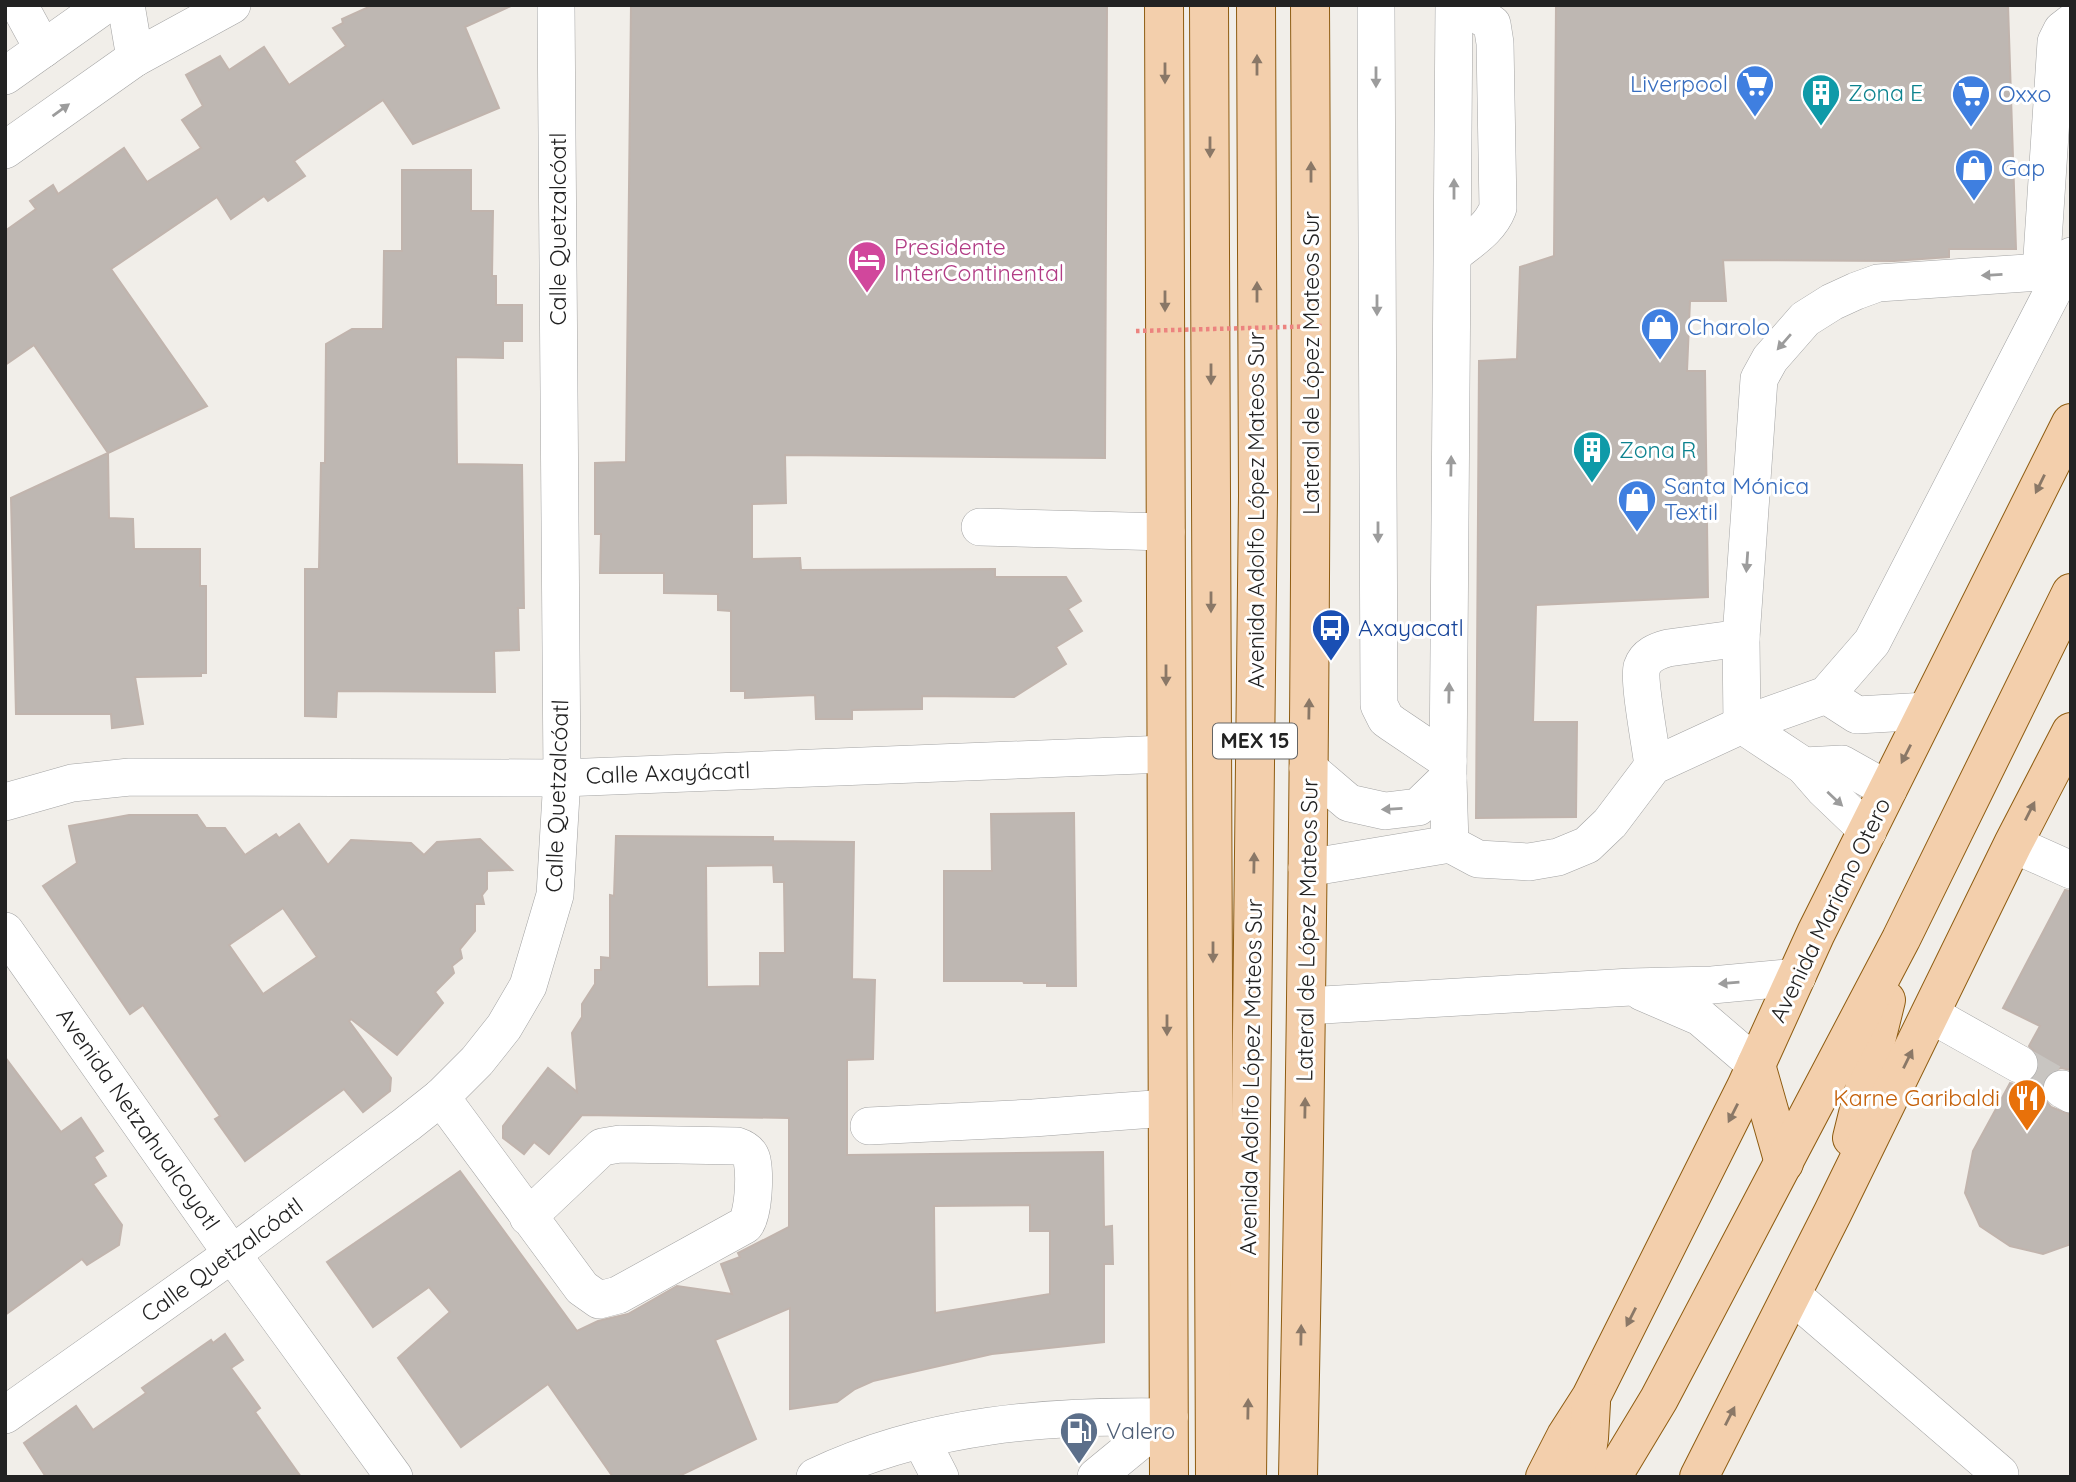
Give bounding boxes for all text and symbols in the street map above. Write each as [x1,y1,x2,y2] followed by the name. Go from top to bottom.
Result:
[1251,53,1263,75] one-way arrow
[1159,63,1171,85] one-way arrow
[1734,63,1776,118] supermarket icon: Liverpool
[1370,67,1382,89] one-way arrow
[1630,69,1728,98] place label: Liverpool
[1800,72,1842,127] building icon: Zona E
[1950,73,1992,128] supermarket icon: Oxxo
[1848,78,1923,107] place label: Zona E
[1998,79,2051,108] place label: Oxxo
[52,103,70,117] one-way arrow
[543,132,572,326] street label: Calle Quetzalcóatl
[1204,136,1216,158] one-way arrow
[1953,147,1995,202] shop icon: Gap
[2001,153,2045,182] place label: Gap
[1305,161,1317,183] one-way arrow
[1448,178,1460,200] one-way arrow
[1296,211,1325,515] street label: Lateral de López Mateos Sur
[894,232,1064,287] place label: Presidente InterContinental
[846,239,888,294] hotel icon: Presidente InterContinental
[1981,269,2003,280] one-way arrow
[1251,281,1263,303] one-way arrow
[1159,290,1171,312] one-way arrow
[1371,294,1383,316] one-way arrow
[1639,306,1681,361] shop icon: Charolo
[1687,312,1770,341] place label: Charolo
[1241,331,1270,689] street label: Avenida Adolfo López Mateos Sur
[1777,334,1792,351] one-way arrow
[1205,364,1216,386] one-way arrow
[1571,429,1613,484] building icon: Zona R
[1619,435,1697,464] place label: Zona R
[1445,454,1457,476] one-way arrow
[1664,471,1809,526] place label: Santa Mónica Textil
[2035,474,2046,494] one-way arrow
[1616,478,1658,533] shop icon: Santa Mónica Textil
[1372,522,1384,544] one-way arrow
[1741,551,1752,573] one-way arrow
[1205,591,1217,613] one-way arrow
[1310,607,1352,662] bus stop icon: Axayacatl
[1358,613,1464,642] place label: Axayacatl
[1160,665,1172,687] one-way arrow
[1443,682,1455,704] one-way arrow
[1303,697,1315,719] one-way arrow
[539,699,574,893] street label: Calle Quetzalcóatl
[1213,724,1297,758] road number: MEX 15
[1901,744,1912,764] one-way arrow
[585,755,751,790] street label: Calle Axayácatl
[1289,778,1324,1082] street label: Lateral de López Mateos Sur
[1826,791,1843,807] one-way arrow
[1763,793,1897,1027] street label: Avenida Mariano Otero
[2025,801,2036,821] one-way arrow
[1380,804,1402,815] one-way arrow
[1248,851,1260,873] one-way arrow
[1233,898,1268,1256] street label: Avenida Adolfo López Mateos Sur
[1207,941,1219,963] one-way arrow
[1718,978,1740,989] one-way arrow
[51,1002,226,1236] street label: Avenida Netzahualcoyotl
[1161,1015,1173,1037] one-way arrow
[1903,1049,1914,1069] one-way arrow
[2006,1077,2048,1132] restaurant icon: Karne Garibaldi
[1833,1083,2000,1112] place label: Karne Garibaldi
[1299,1096,1311,1118] one-way arrow
[1727,1103,1738,1123] one-way arrow
[135,1191,308,1328] street label: Calle Quetzalcóatl
[1625,1307,1637,1327] one-way arrow
[1296,1324,1307,1346] one-way arrow
[1242,1397,1254,1419] one-way arrow
[1724,1406,1735,1426] one-way arrow
[1058,1410,1100,1465] fuel station icon: Valero
[1106,1416,1175,1445] place label: Valero

